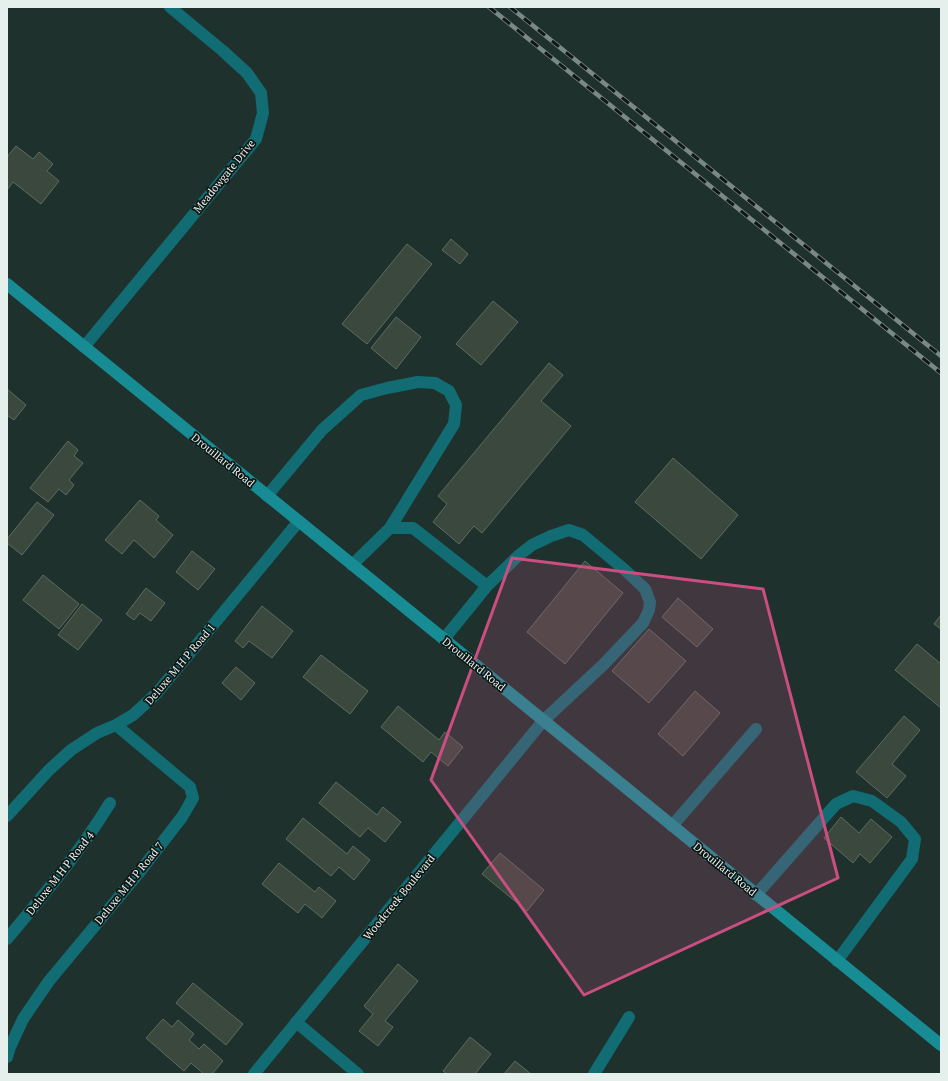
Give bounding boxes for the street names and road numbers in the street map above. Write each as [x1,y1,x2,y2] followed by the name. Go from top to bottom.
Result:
[190,136,258,216] street label: Meadowgate Drive
[188,430,258,490] street label: Drouillard Road
[142,620,218,708] street label: Deluxe M H P Road 1
[439,634,509,694] street label: Drouillard Road
[23,828,97,917] street label: Deluxe M H P Road 4
[91,839,167,927] street label: Deluxe M H P Road 7
[690,839,760,899] street label: Drouillard Road
[360,851,438,943] street label: Woodcreek Boulevard

